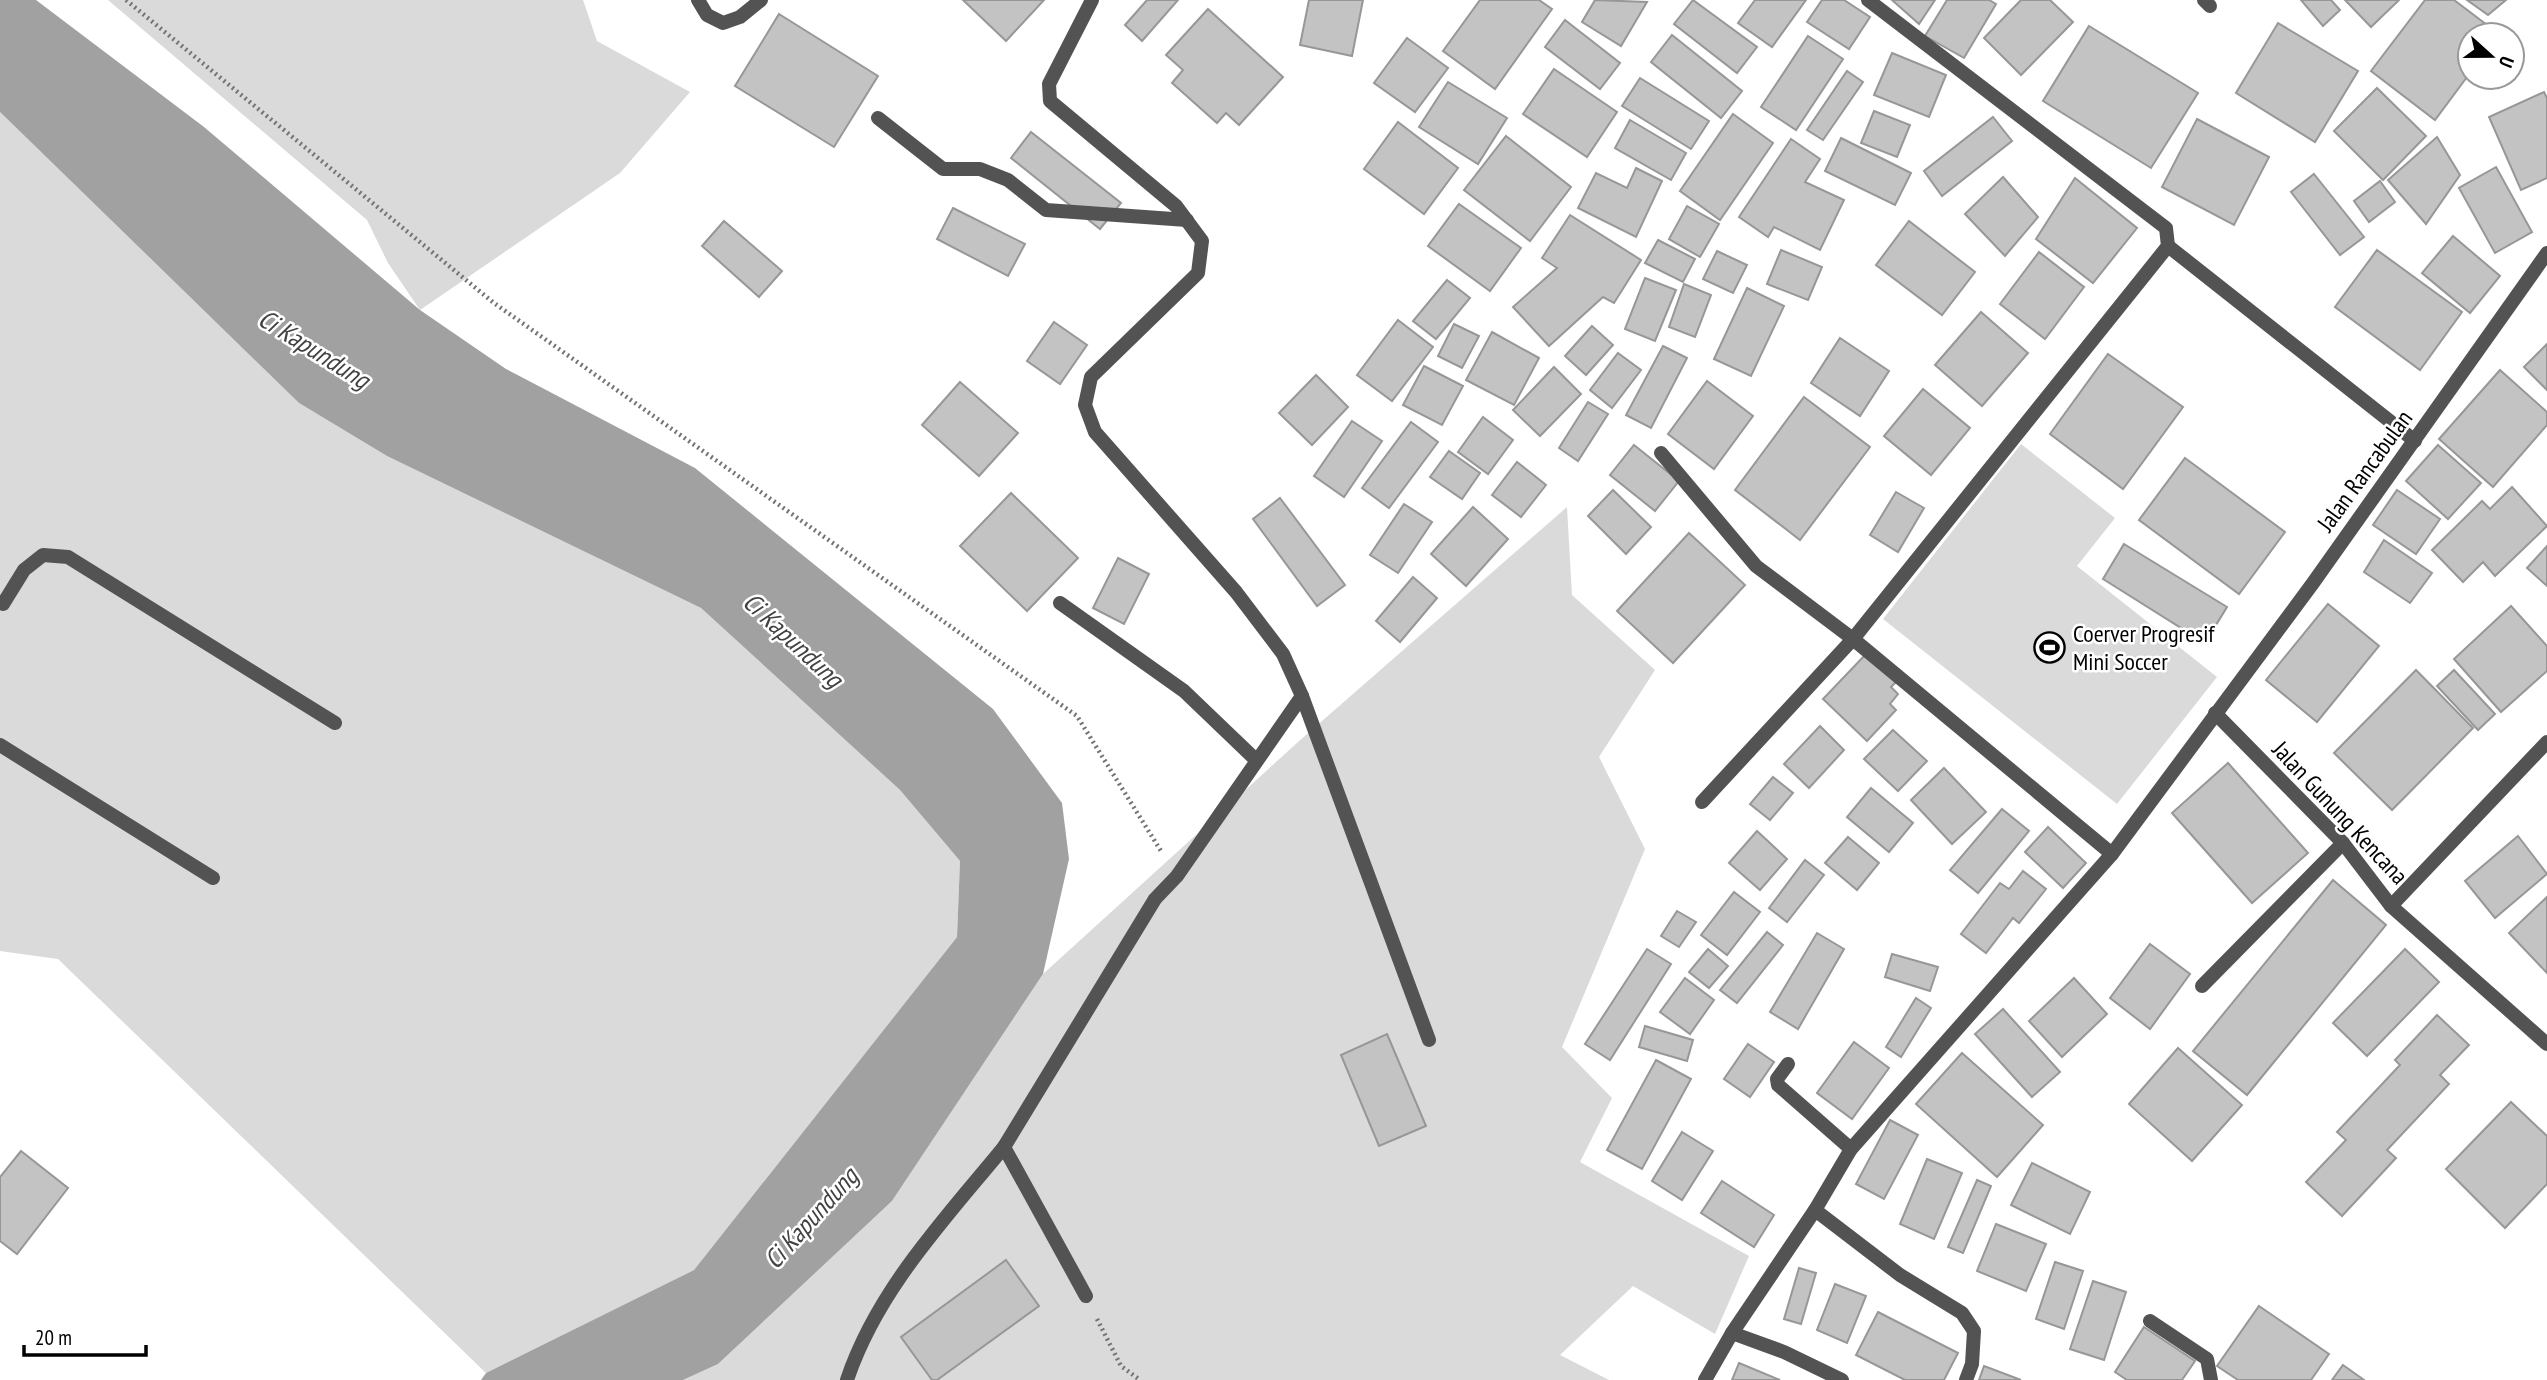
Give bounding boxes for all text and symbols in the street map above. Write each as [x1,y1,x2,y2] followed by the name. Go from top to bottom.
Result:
[2456,21,2526,91] north arrow
[2494,53,2520,71] text: U
[253,301,377,397] water label: Ci Kapundung
[2310,404,2419,538] street label: Jalan Rancabulan
[736,585,852,696] water label: Ci Kapundung
[2073,618,2215,677] place label: Coerver Progresif Mini Soccer
[2033,631,2067,665] sports icon: Coerver Progresif Mini Soccer
[2265,734,2415,891] street label: Jalan Gunung Kencana
[757,1159,866,1275] water label: Ci Kapundung
[24,1314,147,1358] scale bar
[35,1324,72,1351] text: 20 m

